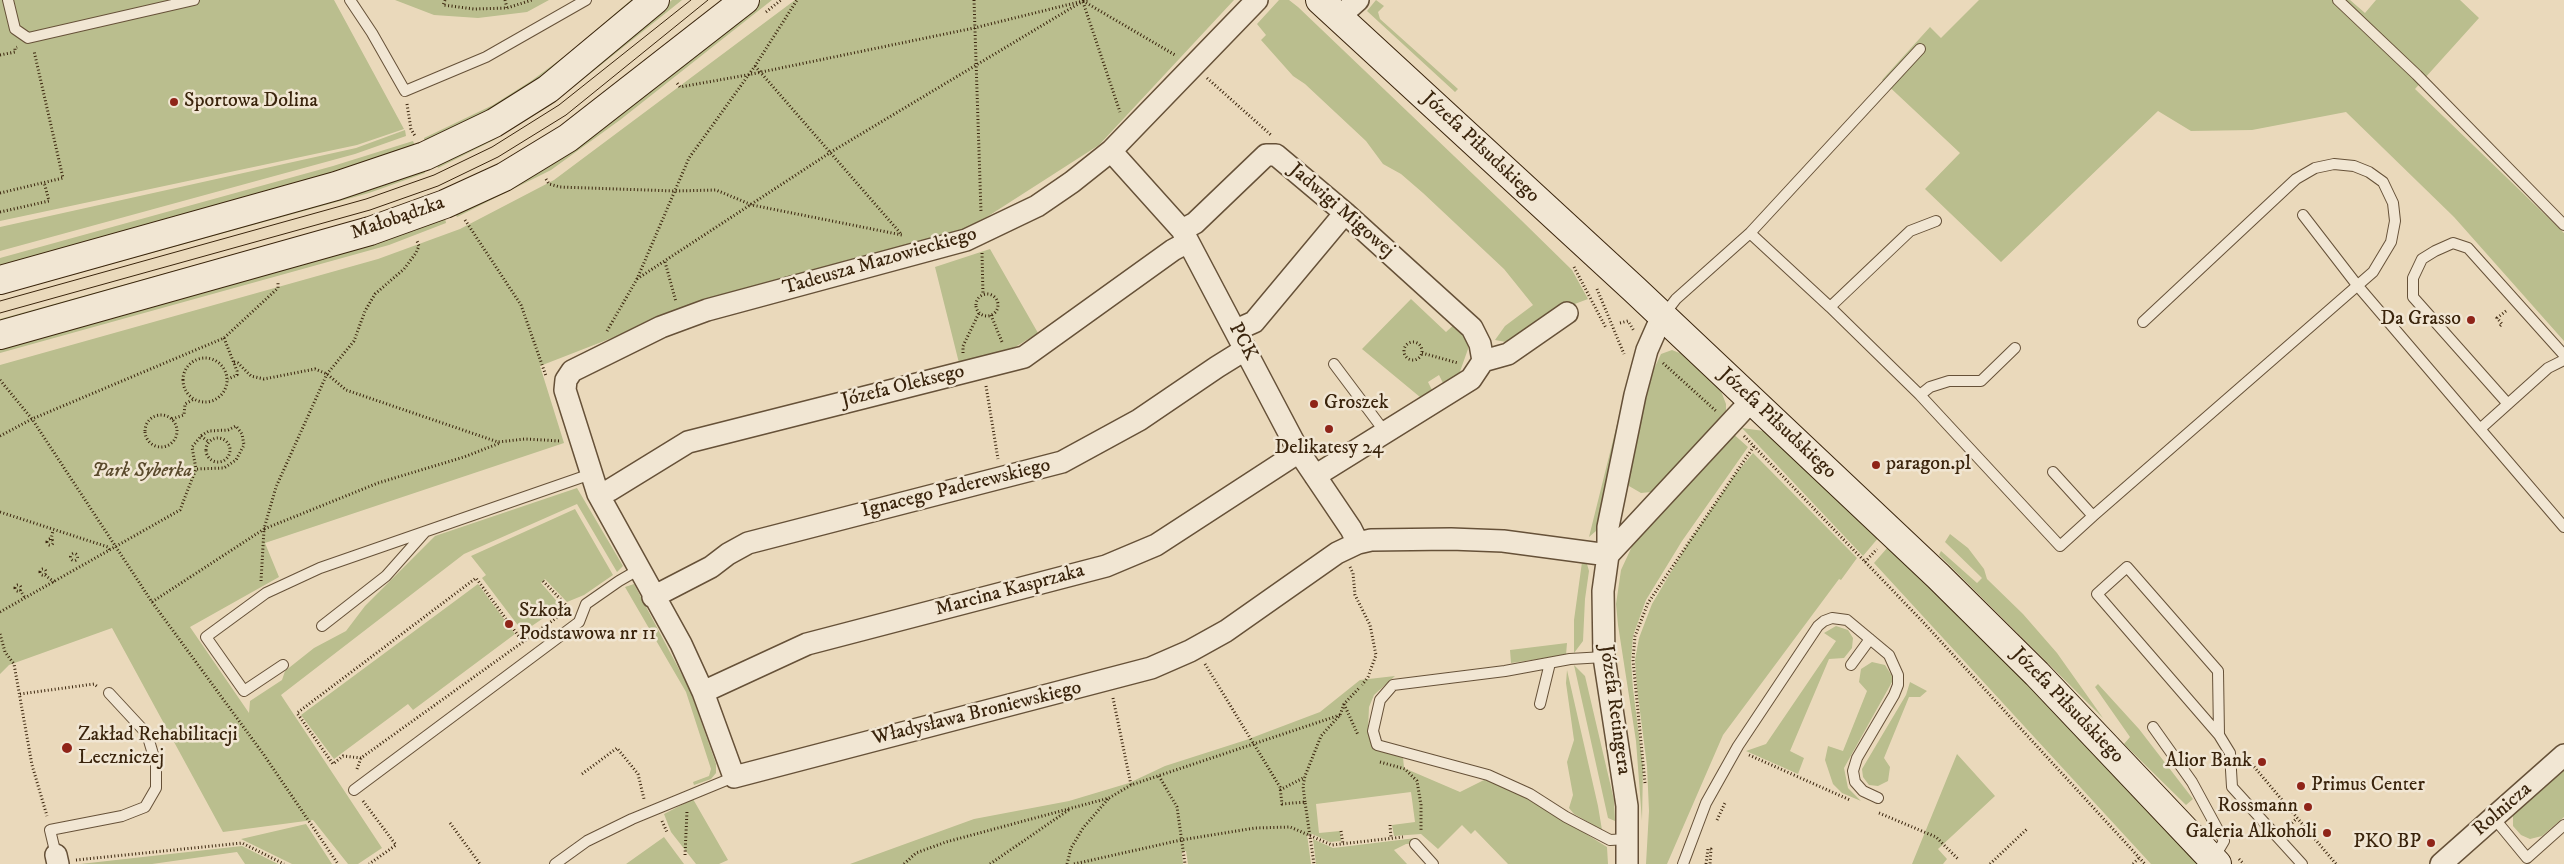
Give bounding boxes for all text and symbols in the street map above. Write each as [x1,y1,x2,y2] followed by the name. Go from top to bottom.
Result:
[1416,87,1544,209] street label: Józefa Piłsudskiego
[184,90,318,114] place label: Sportowa Dolina
[168,96,180,108] marker: Sportowa Dolina
[1283,159,1399,263] street label: Jadwigi Migowej
[348,192,448,246] street label: Małobądzka
[780,223,980,301] street label: Tadeusza Mazowieckiego
[2380,308,2461,332] place label: Da Grasso
[2465,314,2477,326] marker: Da Grasso
[1222,319,1262,365] street label: PCK
[839,360,967,414] street label: Józefa Oleksego
[1713,363,1841,485] street label: Józefa Piłsudskiego
[1324,392,1389,416] place label: Groszek
[1308,398,1320,410] marker: Groszek
[1323,423,1335,435] marker: Delikatesy 24
[1274,437,1384,461] place label: Delikatesy 24
[1886,453,1971,477] place label: paragon.pl
[859,454,1053,524] street label: Ignacego Paderewskiego
[1870,459,1882,471] marker: paragon.pl
[92,460,192,484] park label: Park Syberka
[933,560,1087,622] street label: Marcina Kasprzaka
[519,600,656,647] place label: Szkoła Podstawowa nr 11
[503,618,515,630] marker: Szkoła Podstawowa nr 11
[2006,643,2128,769] street label: Józefa Piłsudskiego
[1593,644,1635,776] street label: Józefa Retingera
[870,676,1084,752] street label: Władysława Broniewskiego
[78,724,238,771] place label: Zakład Rehabilitacji Leczniczej
[60,741,74,755] marker: Zakład Rehabilitacji Leczniczej
[2165,750,2252,774] place label: Alior Bank
[2256,756,2268,768] marker: Alior Bank
[2311,774,2425,798] place label: Primus Center
[2469,778,2537,842] street label: Rolnicza
[2295,780,2307,792] marker: Primus Center
[2217,795,2298,819] place label: Rossmann
[2302,801,2314,813] marker: Rossmann
[2186,821,2317,845] place label: Galeria Alkoholi
[2321,827,2333,839] marker: Galeria Alkoholi
[2353,831,2421,855] place label: PKO BP
[2425,837,2437,849] marker: PKO BP

